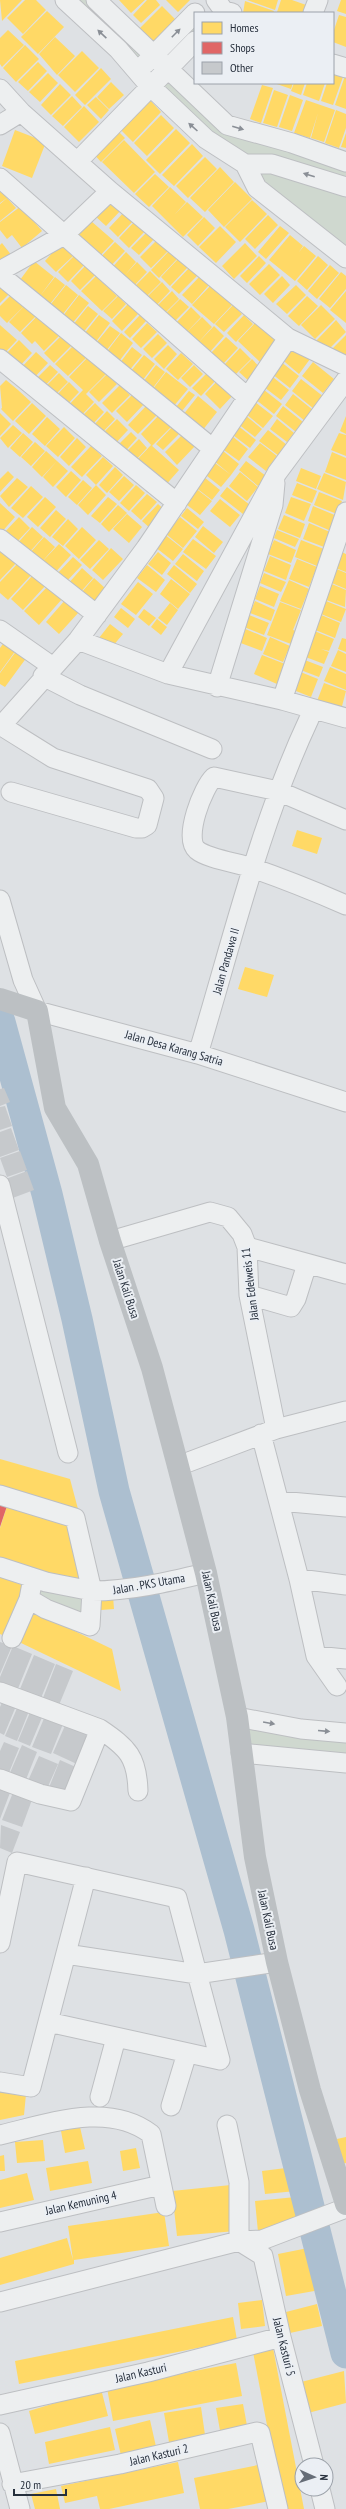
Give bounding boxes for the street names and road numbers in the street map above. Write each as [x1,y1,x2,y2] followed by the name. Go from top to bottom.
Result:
[209,926,242,997] street label: Jalan Pandawa II
[122,1026,225,1069] street label: Jalan Desa Karang Satria
[238,1247,262,1322] street label: Jalan Edelweis 11
[110,1256,143,1320] street label: Jalan Kali Busa
[199,1568,226,1633] street label: Jalan Kali Busa
[111,1570,186,1597] street label: Jalan . PKS Utama
[255,1887,282,1952] street label: Jalan Kali Busa
[43,2187,119,2218] street label: Jalan Kemuning 4
[270,2315,299,2378] street label: Jalan Kasturi 5
[113,2359,168,2386] street label: Jalan Kasturi
[127,2440,190,2469] street label: Jalan Kasturi 2

